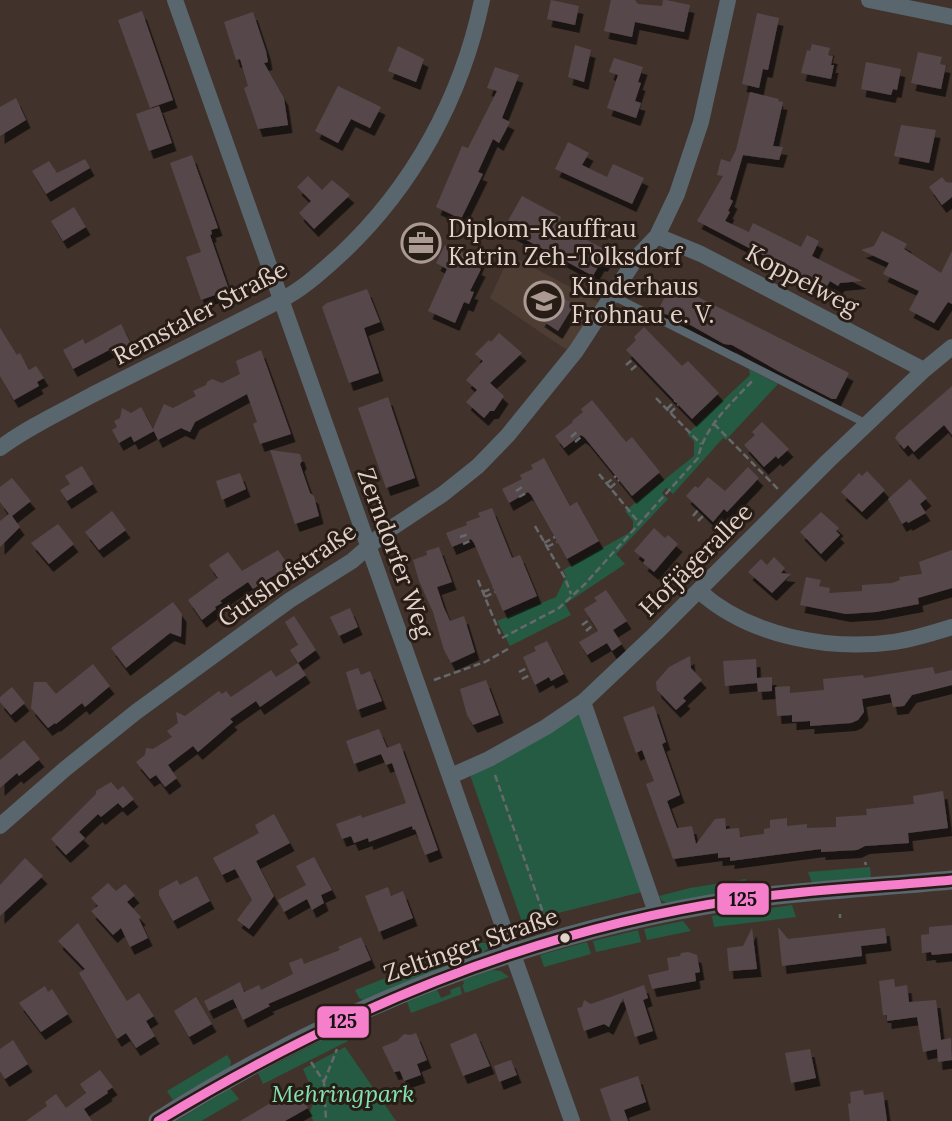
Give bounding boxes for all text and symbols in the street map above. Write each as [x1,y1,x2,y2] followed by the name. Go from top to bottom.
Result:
[448,213,684,272] place label: Diplom-Kauffrau Katrin Zeh-Tolksdorf
[400,222,442,264] office icon: Diplom-Kauffrau Katrin Zeh-Tolksdorf
[740,237,865,323] street label: Koppelweg
[107,254,292,372] street label: Remstaler Straße
[571,271,714,330] place label: Kinderhaus Frohnau e. V.
[523,280,565,322] school or university icon: Kinderhaus Frohnau e. V.
[350,464,441,643] street label: Zerndorfer Weg
[632,496,759,623] street label: Hofjägerallee
[212,516,362,634] street label: Gutshofstraße
[716,882,770,916] line badge: 125
[729,887,757,911] text: 125
[380,900,562,989] street label: Zeltinger Straße
[558,931,572,945] unlabelled marker
[316,1005,370,1039] line badge: 125
[329,1009,357,1033] text: 125
[272,1078,414,1109] park label: Mehringpark

